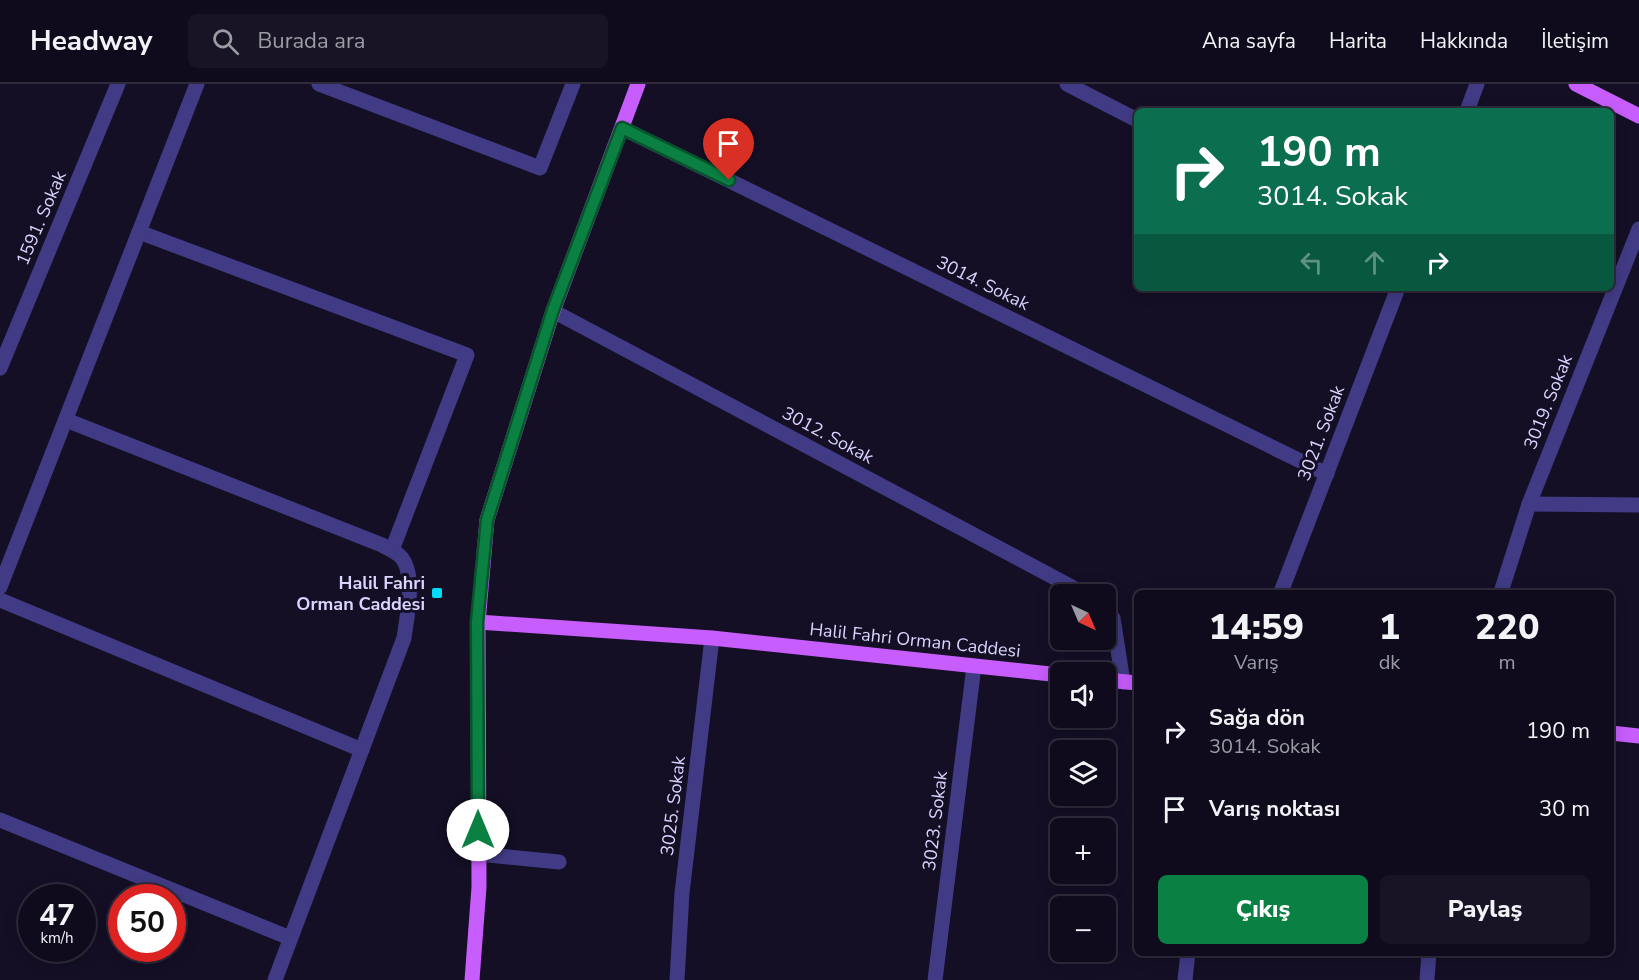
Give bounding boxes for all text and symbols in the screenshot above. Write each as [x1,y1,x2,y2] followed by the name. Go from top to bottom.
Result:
[188,14,608,68] search box
[30,22,152,60] text: Headway
[209,25,242,58] icon: search
[257,26,365,56] text: Burada ara
[1202,27,1296,55] text: Ana sayfa
[1329,27,1387,55] text: Harita
[1420,27,1508,55] text: Hakkında
[1541,27,1609,55] text: İletişim
[703,118,754,180] pin
[1257,124,1381,181] text: 190 m
[712,127,745,160] icon: arrive
[1158,132,1236,210] icon: right
[10,166,72,269] street label: 1591. Sokak
[1257,178,1408,215] text: 3014. Sokak
[1295,246,1328,279] icon: left
[1358,246,1391,279] icon: ahead
[1421,246,1454,279] icon: right
[933,250,1034,316] street label: 3014. Sokak
[1518,350,1578,453] street label: 3019. Sokak
[1292,381,1351,484] street label: 3021. Sokak
[778,401,879,470] street label: 3012. Sokak
[296,571,425,616] place label: Halil Fahri Orman Caddesi
[1050,584,1116,650] north arrow
[1050,584,1116,962] map controls
[430,586,444,600] marker: Halil Fahri Orman Caddesi
[1208,603,1304,652] text: 14:59
[1379,603,1400,652] text: 1
[1475,603,1540,652] text: 220
[808,617,1022,663] street label: Halil Fahri Orman Caddesi
[1234,649,1279,676] text: Varış
[1379,649,1400,676] text: dk
[1499,649,1516,676] text: m
[1050,662,1116,728] button: sound
[1209,703,1305,733] text: Sağa dön
[1158,715,1191,748] icon: right
[1526,716,1590,746] text: 190 m
[1209,733,1321,760] text: 3014. Sokak
[1050,740,1116,806] button: layers
[655,754,691,857] street label: 3025. Sokak
[917,769,953,872] street label: 3023. Sokak
[1158,793,1191,826] icon: arrive
[1209,794,1340,824] text: Varış noktası
[1539,794,1590,824] text: 30 m
[446,798,510,862] position arrow
[1050,818,1116,884] button: +
[1158,875,1368,944] button: Çıkış
[1380,875,1590,944] button: Paylaş
[108,884,186,962] speed limit sign: 50
[39,895,75,936] text: 47
[1050,896,1116,962] button: −
[40,928,74,948] text: km/h

